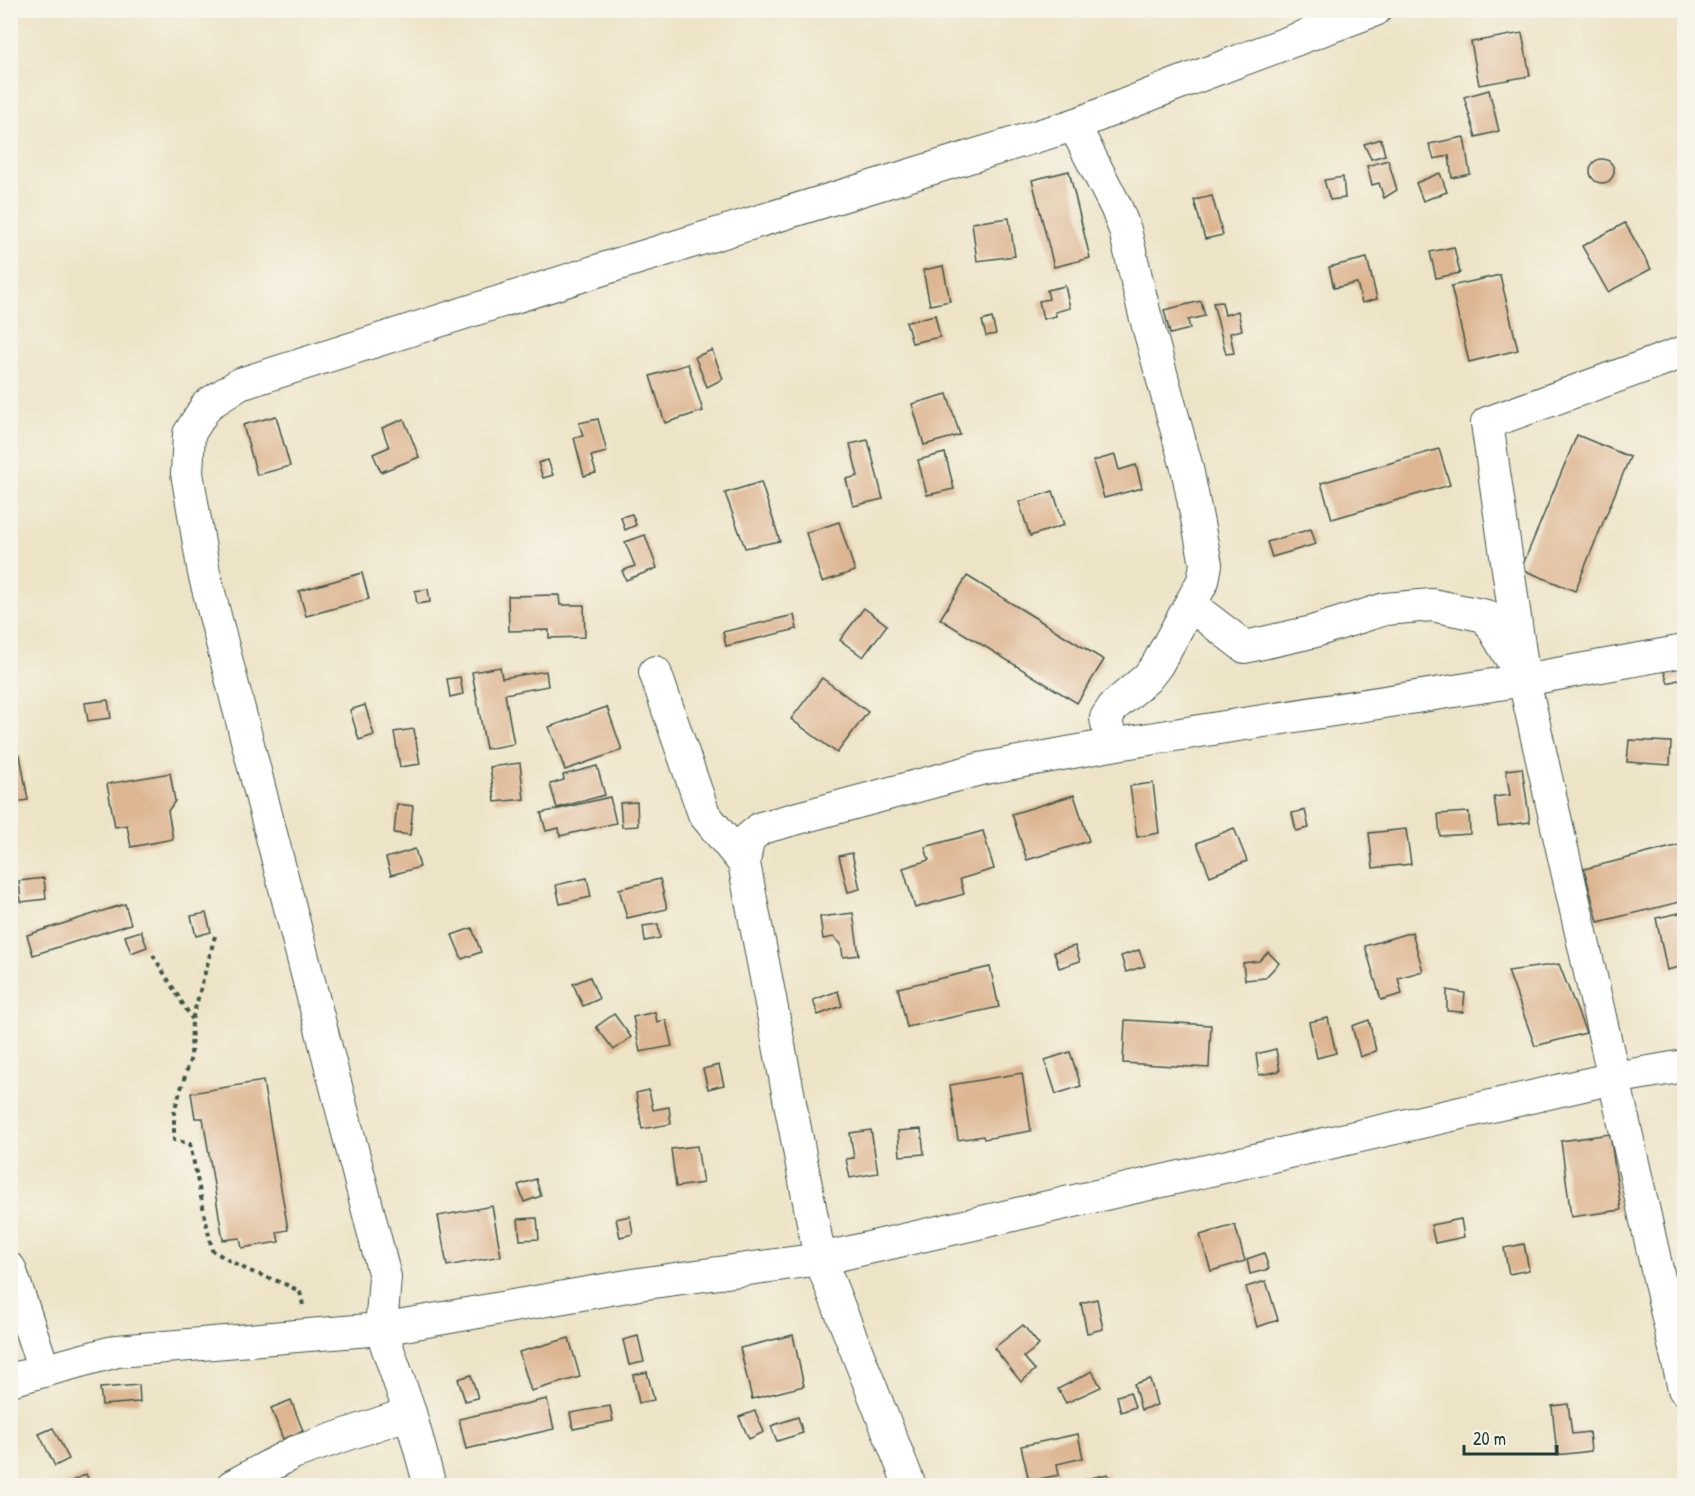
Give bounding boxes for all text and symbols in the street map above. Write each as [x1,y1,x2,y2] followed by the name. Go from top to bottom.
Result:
[1464,1418,1557,1456] scale bar
[1473,1426,1506,1451] text: 20 m

